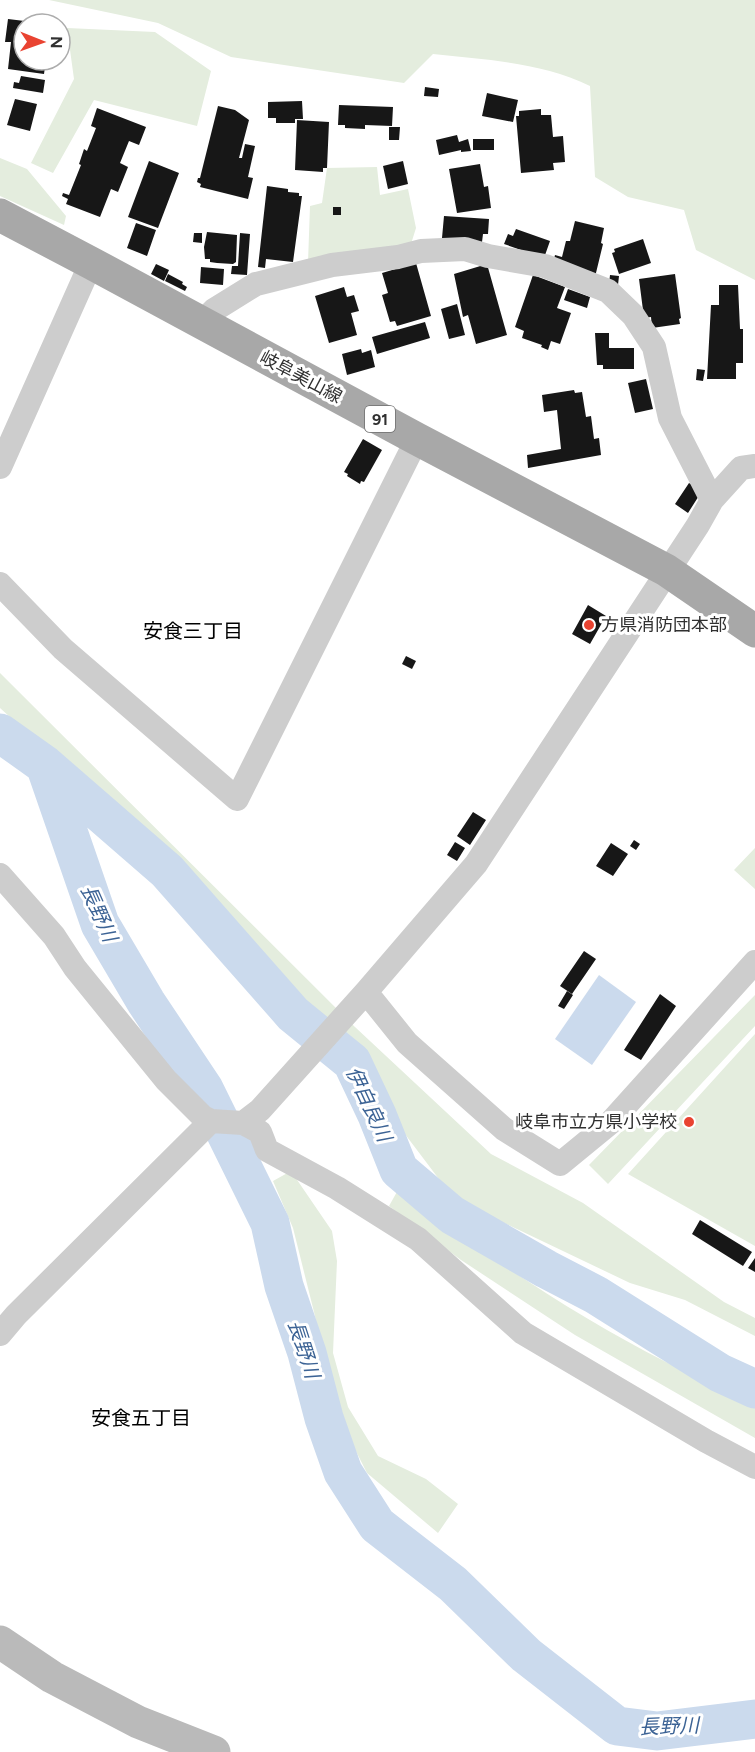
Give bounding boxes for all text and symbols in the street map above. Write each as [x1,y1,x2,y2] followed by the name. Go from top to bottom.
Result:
[12,12,72,72] north arrow
[47,36,66,49] text: N
[256,346,346,408] street label: 岐阜美山線
[365,406,395,432] road number: 91
[601,614,727,636] place label: 方県消防団本部
[582,618,596,632] marker: 方県消防団本部
[143,619,243,643] district label: 安食三丁目
[76,881,123,947] water label: 長野川
[341,1063,398,1147] water label: 伊自良川
[515,1111,677,1133] place label: 岐阜市立方県小学校
[682,1115,696,1129] marker: 岐阜市立方県小学校
[283,1317,325,1383] water label: 長野川
[91,1406,191,1430] district label: 安食五丁目
[639,1713,701,1739] water label: 長野川

